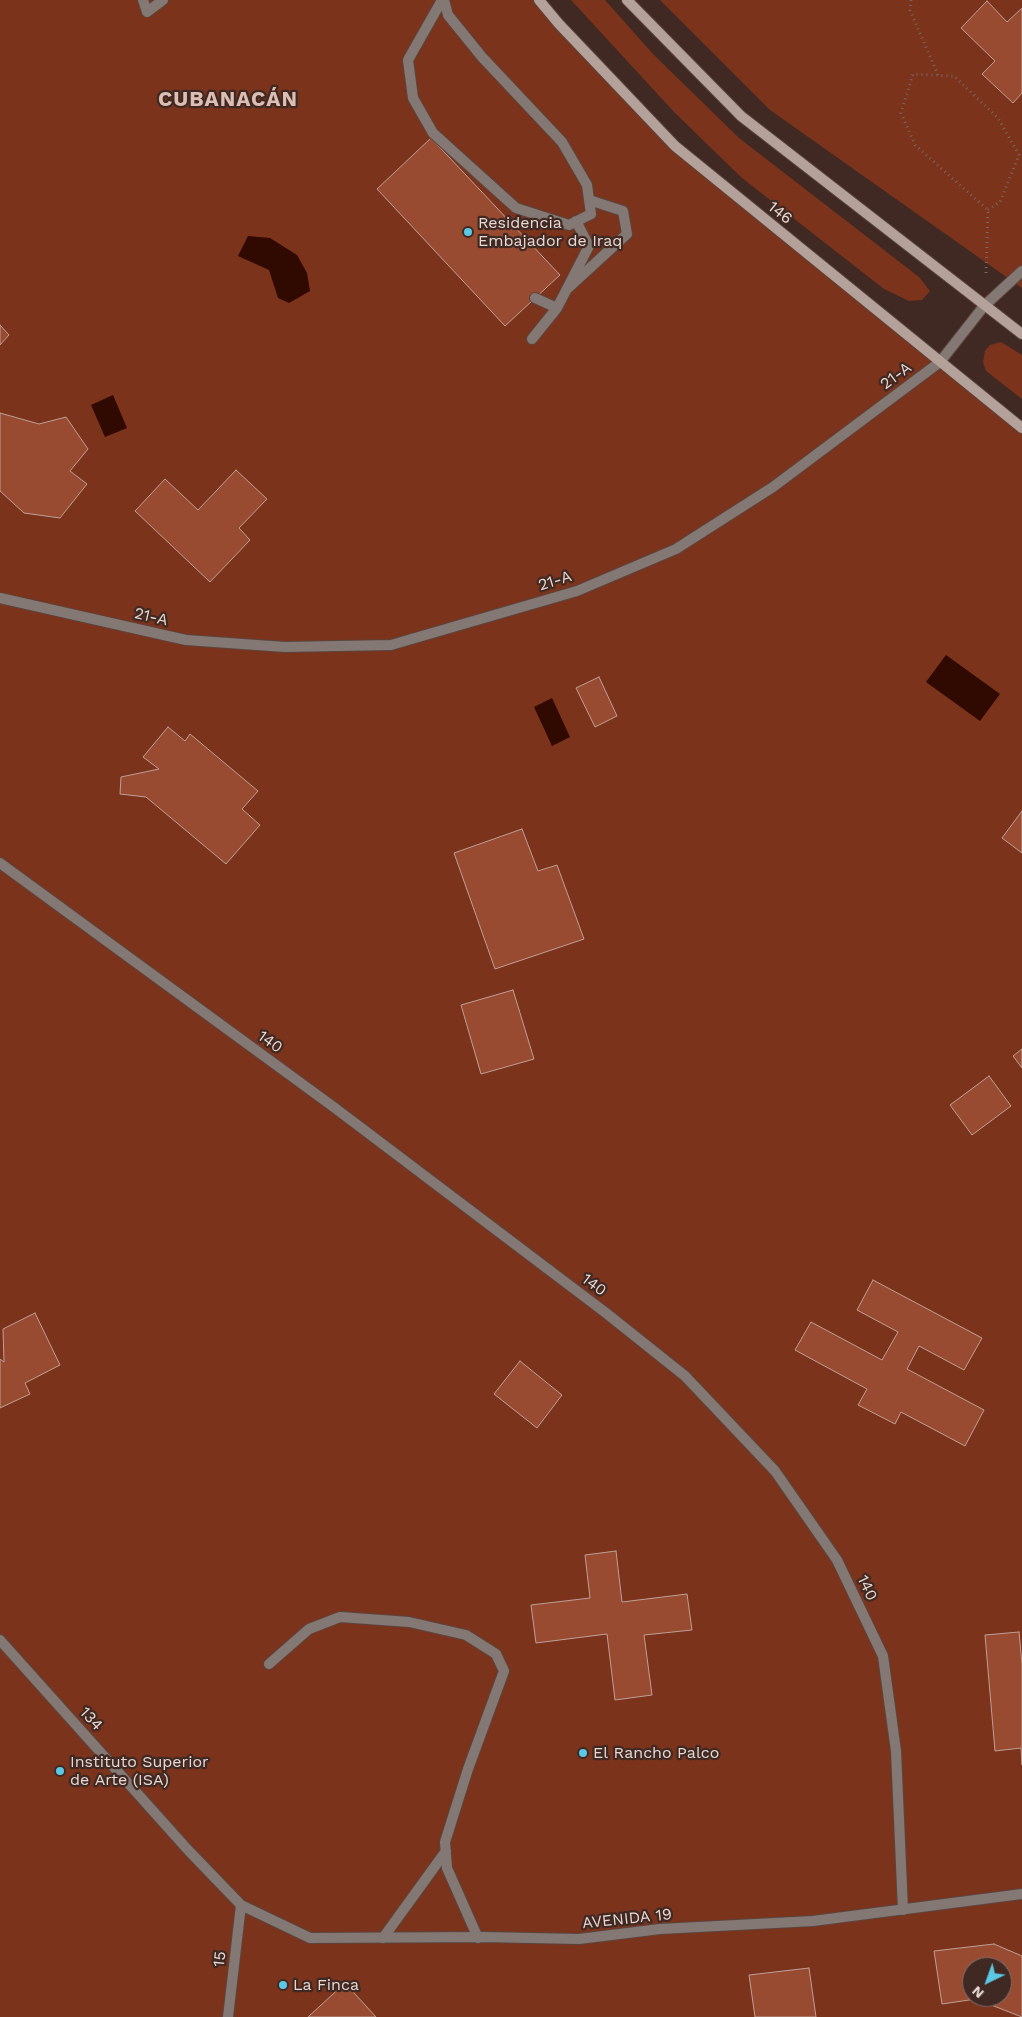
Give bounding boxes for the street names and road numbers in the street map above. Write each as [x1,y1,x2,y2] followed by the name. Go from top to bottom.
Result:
[764,197,796,229] street label: 146
[877,358,915,394] street label: 21-A
[536,567,574,595] street label: 21-A
[132,604,170,630] street label: 21-A
[254,1027,286,1057] street label: 140
[578,1270,610,1300] street label: 140
[853,1572,881,1604] street label: 140
[75,1703,107,1735] street label: 134
[581,1905,673,1933] street label: AVENIDA 19
[210,1950,230,1968] street label: 15

